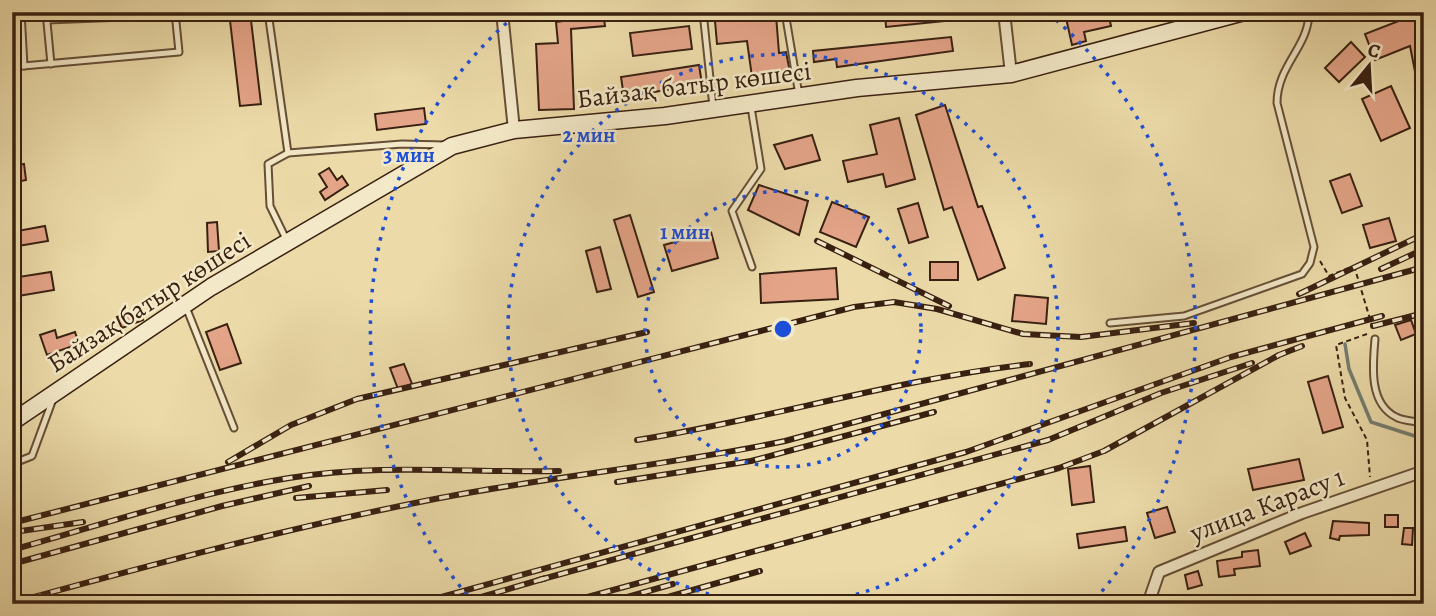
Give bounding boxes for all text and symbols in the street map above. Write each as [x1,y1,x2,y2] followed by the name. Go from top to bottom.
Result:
[1334,32,1404,102] north arrow
[1364,37,1384,65] text: С
[575,53,813,117] street label: Байзақ батыр көшесі
[563,121,615,149] text: 2 мин
[383,141,435,169] text: 3 мин
[660,218,710,246] text: 1 мин
[41,223,257,381] street label: Байзақ батыр көшесі
[771,317,795,341] centre of rings
[1184,459,1349,551] street label: улица Карасу 1

